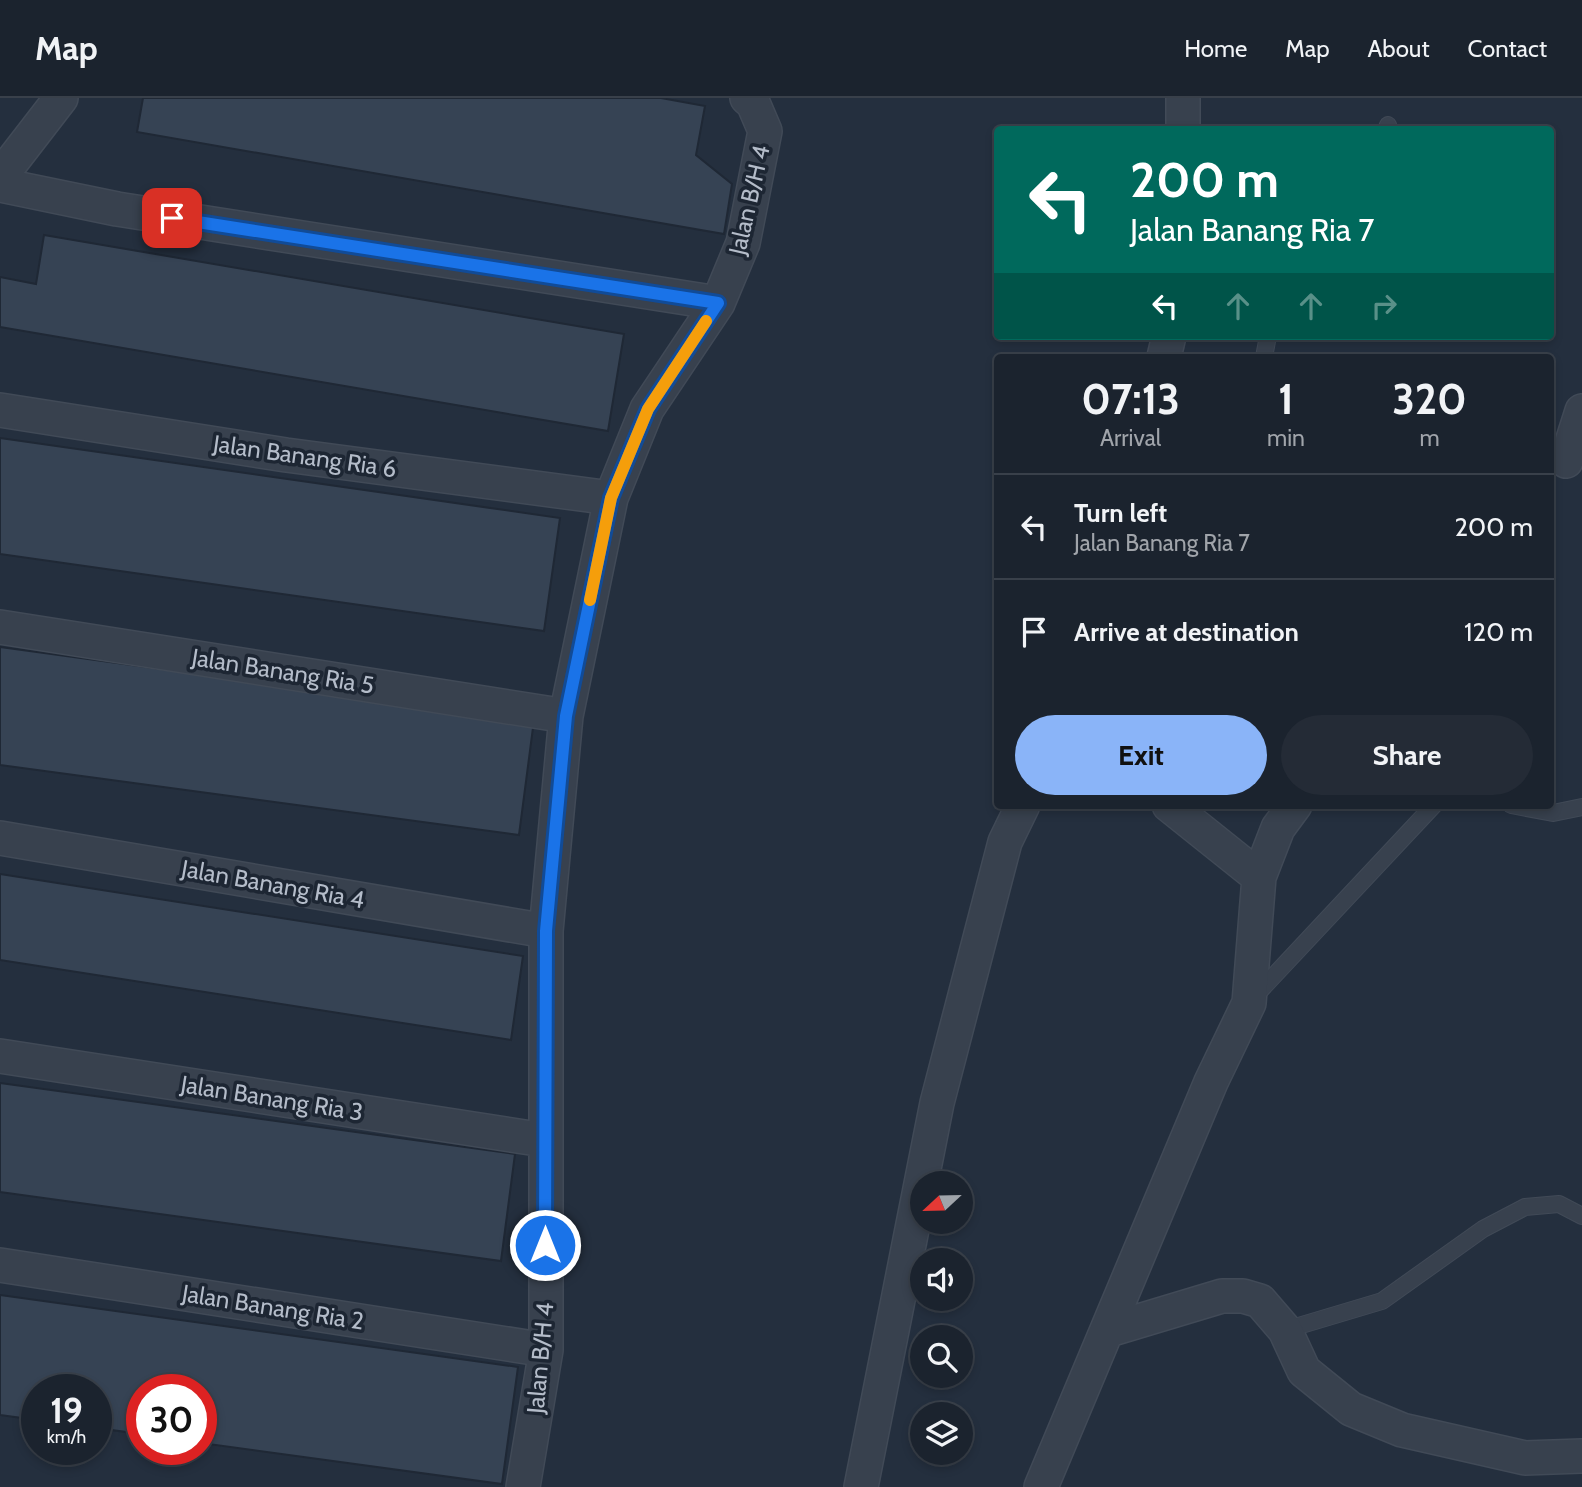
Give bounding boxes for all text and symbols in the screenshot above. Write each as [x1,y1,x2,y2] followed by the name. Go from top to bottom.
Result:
[35,28,98,68] text: Map
[1184,34,1247,63] text: Home
[1285,34,1330,63] text: Map
[1368,34,1430,63] text: About
[1468,34,1547,63] text: Contact
[722,142,776,259] street label: Jalan B/H 4
[1130,150,1279,209] text: 200 m
[1015,154,1106,245] icon: left
[142,188,202,248] pin
[153,199,191,237] icon: arrive
[1130,210,1374,249] text: Jalan Banang Ria 7
[1146,287,1184,325] icon: left
[1219,287,1257,325] icon: ahead
[1292,287,1330,325] icon: ahead
[1365,287,1403,325] icon: right
[1081,373,1180,425] text: 07:13
[1278,373,1294,425] text: 1
[1392,373,1467,425] text: 320
[1100,424,1161,452] text: Arrival
[1267,424,1305,452] text: min
[1419,424,1440,452] text: m
[210,429,399,483] street label: Jalan Banang Ria 6
[1074,497,1167,529] text: Turn left
[1015,508,1053,546] icon: left
[1454,511,1533,543] text: 200 m
[1074,529,1250,557] text: Jalan Banang Ria 7
[1015,613,1053,651] icon: arrive
[1074,616,1299,648] text: Arrive at destination
[1464,616,1533,648] text: 120 m
[189,642,376,700] street label: Jalan Banang Ria 5
[1015,715,1267,795] button: Exit
[1281,715,1533,795] button: Share
[178,853,367,914] street label: Jalan Banang Ria 4
[178,1069,365,1127] street label: Jalan Banang Ria 3
[910,1171,973,1234] north arrow
[910,1171,973,1465] map controls
[508,1208,582,1282] position arrow
[910,1248,973,1311] button: sound
[179,1278,366,1336] street label: Jalan Banang Ria 2
[521,1301,559,1416] street label: Jalan B/H 4
[910,1325,973,1388] button: search
[126,1374,217,1465] speed limit sign: 30
[50,1389,83,1432] text: 19
[910,1402,973,1465] button: layers
[47,1426,86,1448] text: km/h

